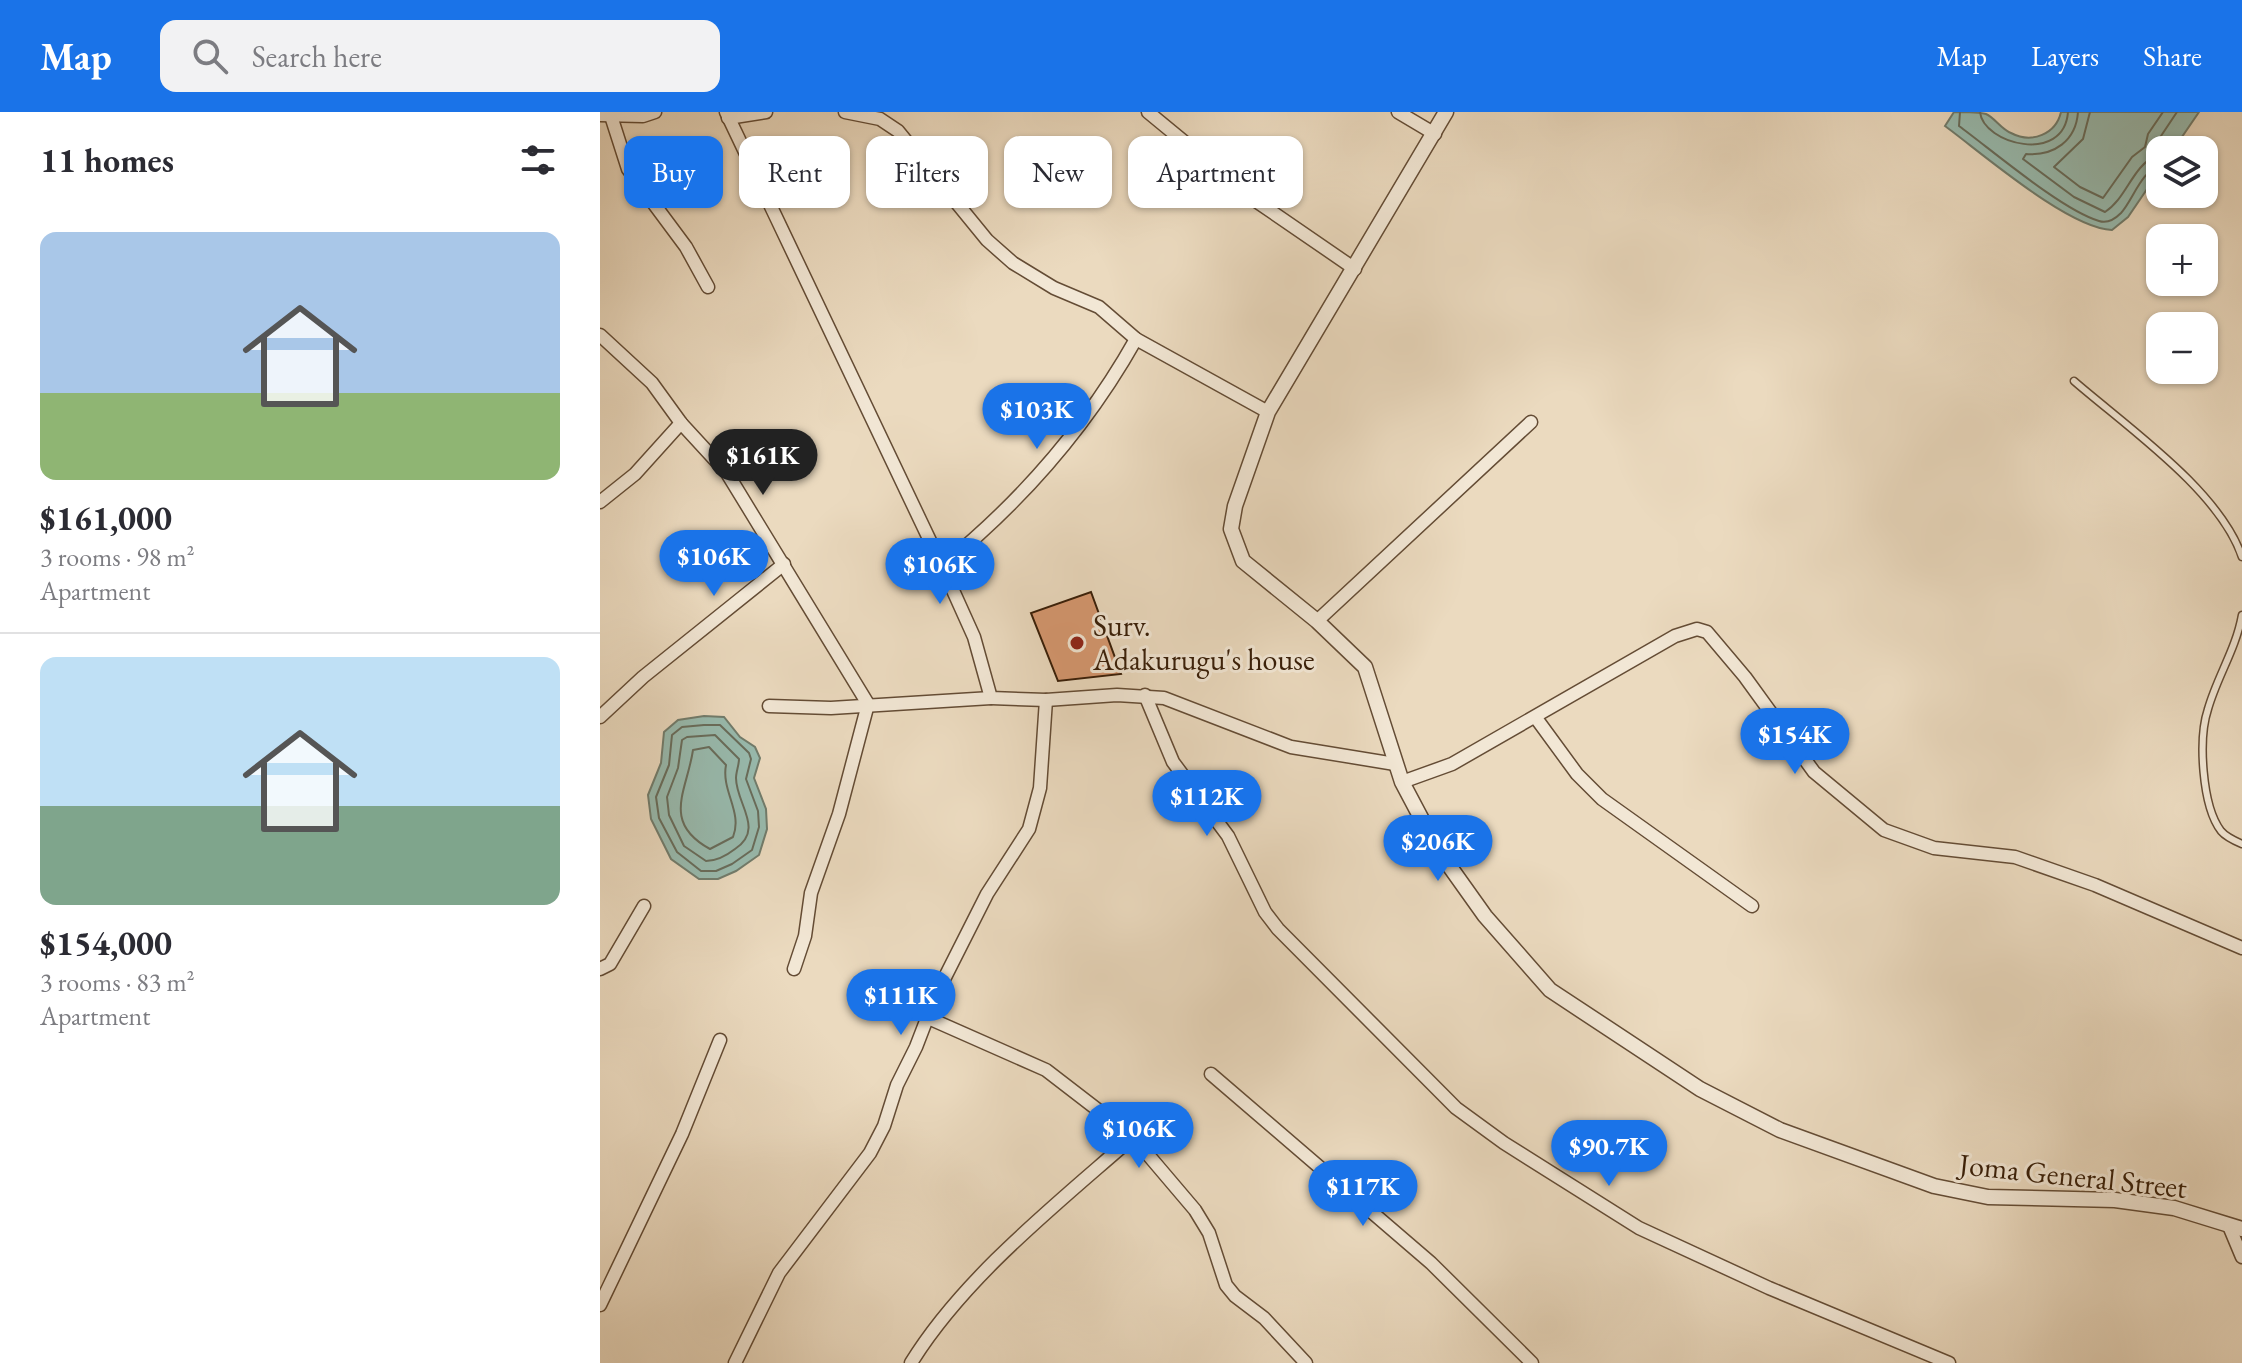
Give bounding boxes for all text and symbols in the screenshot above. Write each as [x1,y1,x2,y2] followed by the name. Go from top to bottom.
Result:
[160,20,720,92] search box
[40,32,112,81] text: Map
[188,34,232,78] icon: search
[252,37,382,76] text: Search here
[1937,38,1987,74] text: Map
[2031,38,2099,74] text: Layers
[2143,38,2202,74] text: Share
[624,136,723,208] chip: Buy
[739,136,850,208] chip: Rent
[866,136,988,208] chip: Filters
[1004,136,1112,208] chip: New
[1128,136,1303,208] chip: Apartment
[2146,136,2218,384] map controls
[2146,136,2218,208] button: layers
[40,138,174,182] text: 11 homes
[516,138,560,182] icon: filters
[2146,224,2218,296] button: +
[228,284,372,428] icon: home
[2146,312,2218,384] button: −
[981,383,1093,451] pin: $103K
[1000,392,1074,426] text: $103K
[707,429,819,497] pin: $161K
[726,438,800,472] text: $161K
[40,496,172,540] text: $161,000
[658,530,770,598] pin: $106K
[884,538,996,606] pin: $106K
[677,539,751,573] text: $106K
[40,540,195,574] text: 3 rooms · 98 m²
[903,547,977,581] text: $106K
[40,574,150,608] text: Apartment
[1092,606,1315,679] place label: Surv. Adakurugu's house
[1068,634,1086,652] marker: Surv. Adakurugu's house
[1739,708,1851,776] pin: $154K
[228,709,372,853] icon: home
[1758,717,1832,751] text: $154K
[1151,770,1263,838] pin: $112K
[1170,779,1244,813] text: $112K
[1382,815,1494,883] pin: $206K
[1401,824,1475,858] text: $206K
[40,921,172,965] text: $154,000
[40,965,195,999] text: 3 rooms · 83 m²
[845,969,957,1037] pin: $111K
[864,978,938,1012] text: $111K
[40,999,150,1033] text: Apartment
[1083,1102,1195,1170] pin: $106K
[1102,1111,1176,1145] text: $106K
[1544,1120,1674,1188] pin: $90.7K
[1569,1129,1649,1163] text: $90.7K
[1954,1144,2189,1207] street label: Joma General Street
[1307,1160,1419,1228] pin: $117K
[1326,1169,1400,1203] text: $117K

